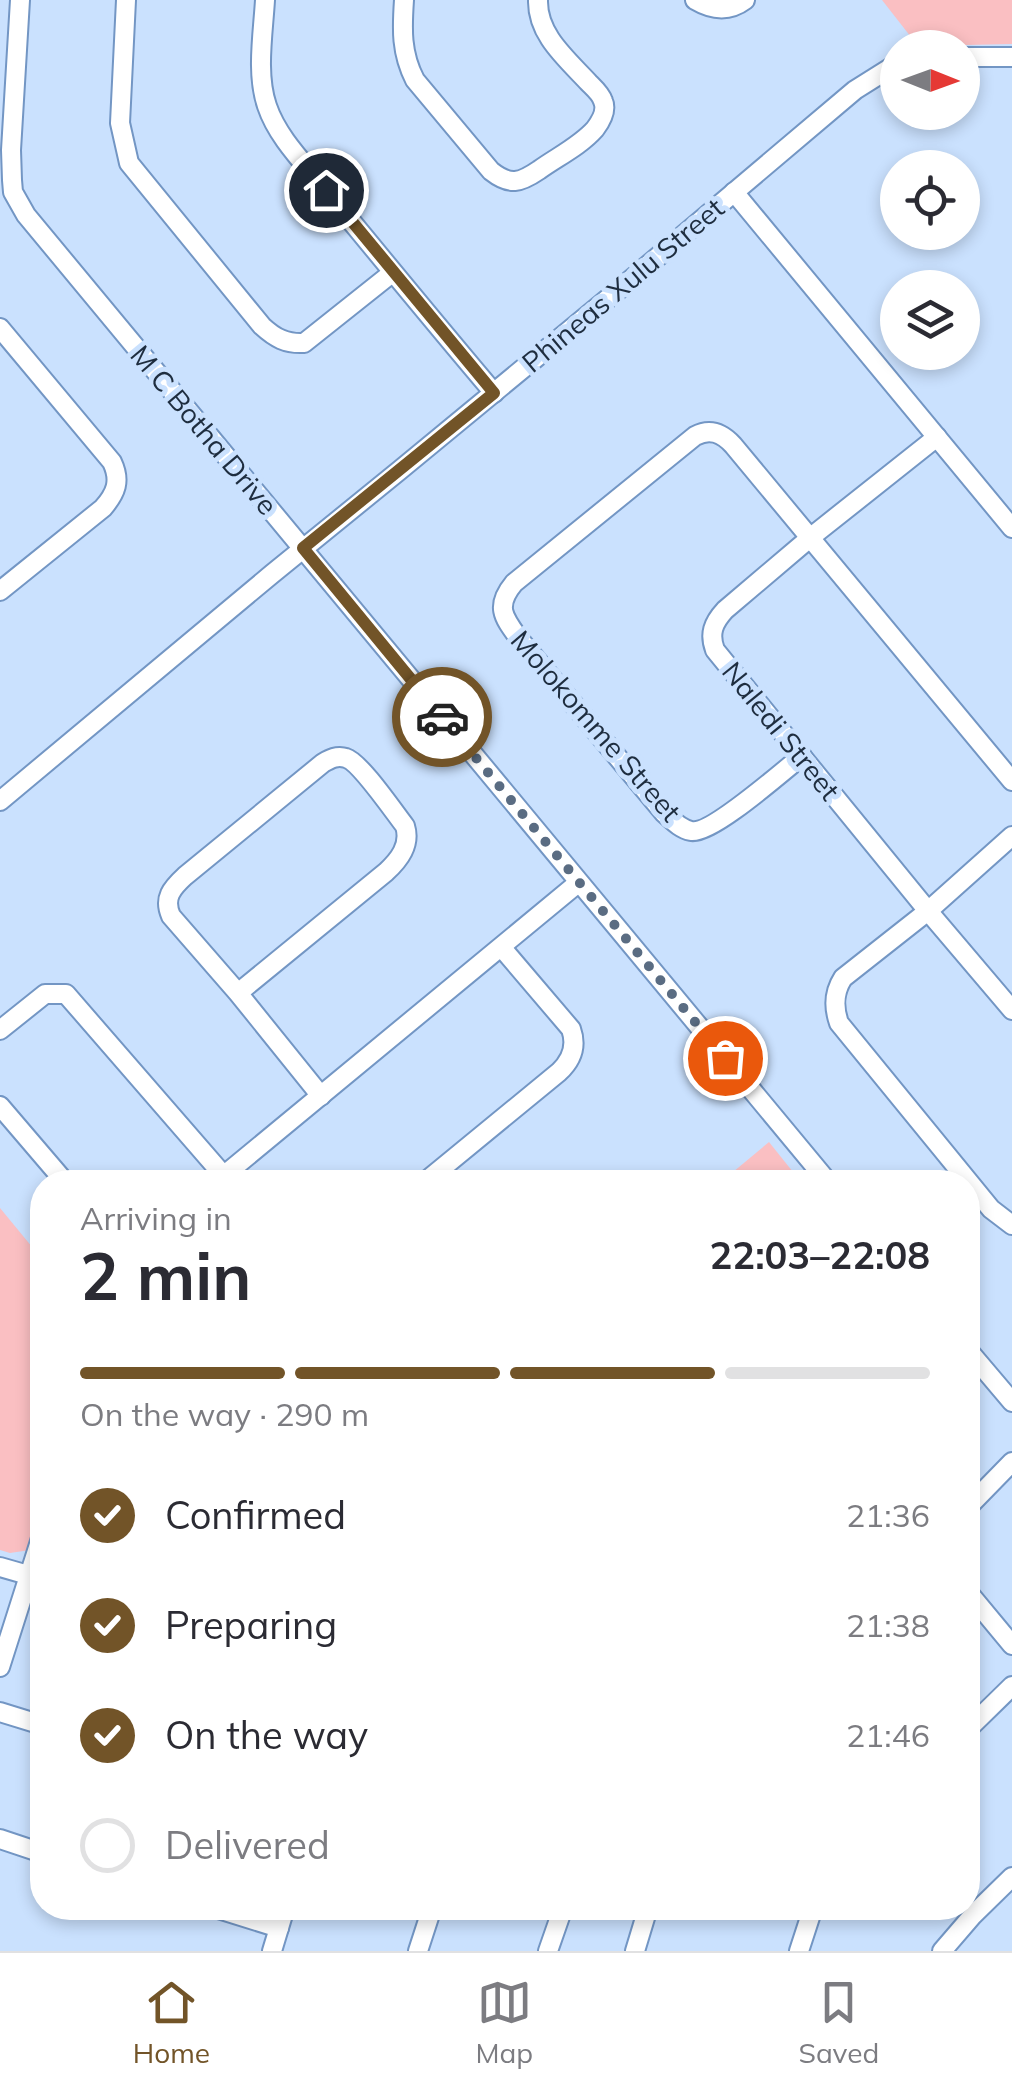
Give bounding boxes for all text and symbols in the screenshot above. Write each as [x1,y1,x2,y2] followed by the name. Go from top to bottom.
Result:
[880,30,980,130] north arrow
[880,30,980,370] map controls
[284,148,369,233] pin
[880,150,980,250] button: locate
[299,163,354,218] icon: home
[515,190,731,379] street label: Phineas Xulu Street
[880,270,980,370] button: layers
[123,338,285,522] street label: M C Botha Drive
[504,623,689,829] street label: Molokomme Street
[715,654,848,807] street label: Naledi Street
[392,667,492,767] courier
[415,690,470,745] icon: car
[683,1016,768,1101] pin
[698,1031,753,1086] icon: bag
[80,1198,232,1238] text: Arriving in
[710,1231,930,1279] text: 22:03–22:08
[80,1235,251,1316] text: 2 min
[80,1394,369,1434] text: On the way · 290 m
[80,1488,135,1543] icon: check
[165,1491,346,1539] text: Confirmed
[846,1495,930,1535] text: 21:36
[80,1598,135,1653] icon: check
[165,1601,337,1649] text: Preparing
[846,1605,930,1645] text: 21:38
[80,1708,135,1763] icon: check
[165,1711,368,1759] text: On the way
[846,1715,930,1755] text: 21:46
[165,1821,330,1869] text: Delivered
[133,1975,210,2070] tab: Home
[475,1975,533,2070] tab: Map
[798,1975,879,2070] tab: Saved

